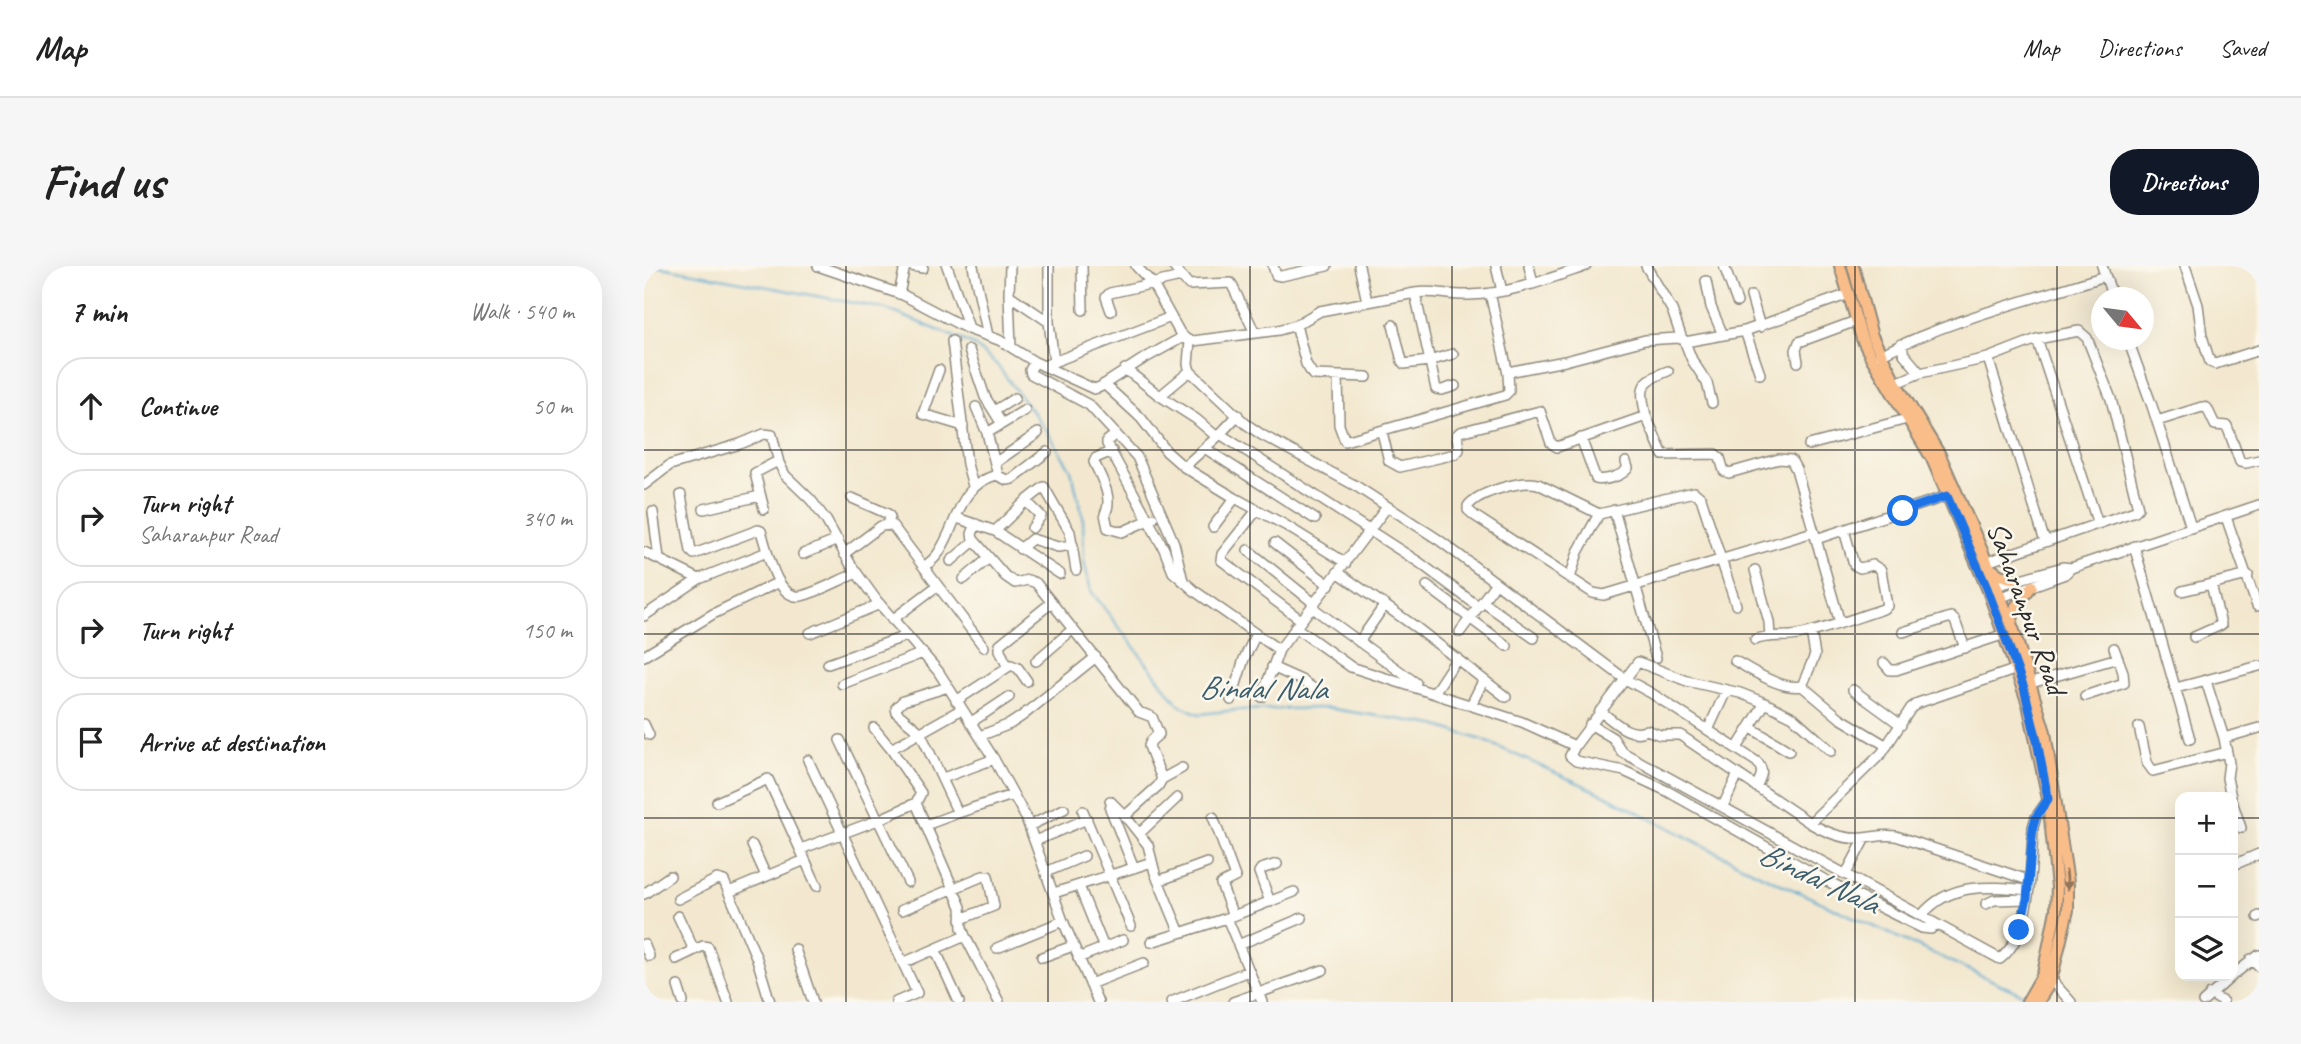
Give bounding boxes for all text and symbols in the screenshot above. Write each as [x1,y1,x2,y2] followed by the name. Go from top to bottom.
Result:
[35,27,86,69] text: Map
[2023,33,2060,63] text: Map
[2098,33,2181,63] text: Directions
[2219,33,2266,63] text: Saved
[2110,149,2259,215] button: Directions
[42,151,164,213] text: Find us
[2091,287,2154,350] north arrow
[70,293,127,331] text: 7 min
[470,297,574,326] text: Walk · 540 m
[72,387,110,425] icon: ahead
[139,390,217,423] text: Continue
[533,392,572,421] text: 50 m
[139,487,230,520] text: Turn right
[1887,495,1918,526] route start
[72,499,110,537] icon: right
[523,504,572,533] text: 340 m
[1978,517,2077,703] street label: Saharanpur Road
[139,520,277,549] text: Saharanpur Road
[72,611,110,649] icon: right
[139,614,230,647] text: Turn right
[523,616,572,645] text: 150 m
[1199,666,1330,710] water label: Bindal Nala
[72,723,110,761] icon: arrive
[139,726,325,759] text: Arrive at destination
[2175,792,2238,981] map controls
[2175,792,2238,855] button: +
[1753,832,1888,925] water label: Bindal Nala
[2175,855,2238,918] button: −
[2062,869,2073,891] one-way arrow
[2003,914,2034,945] route end
[2175,918,2238,981] button: layers

